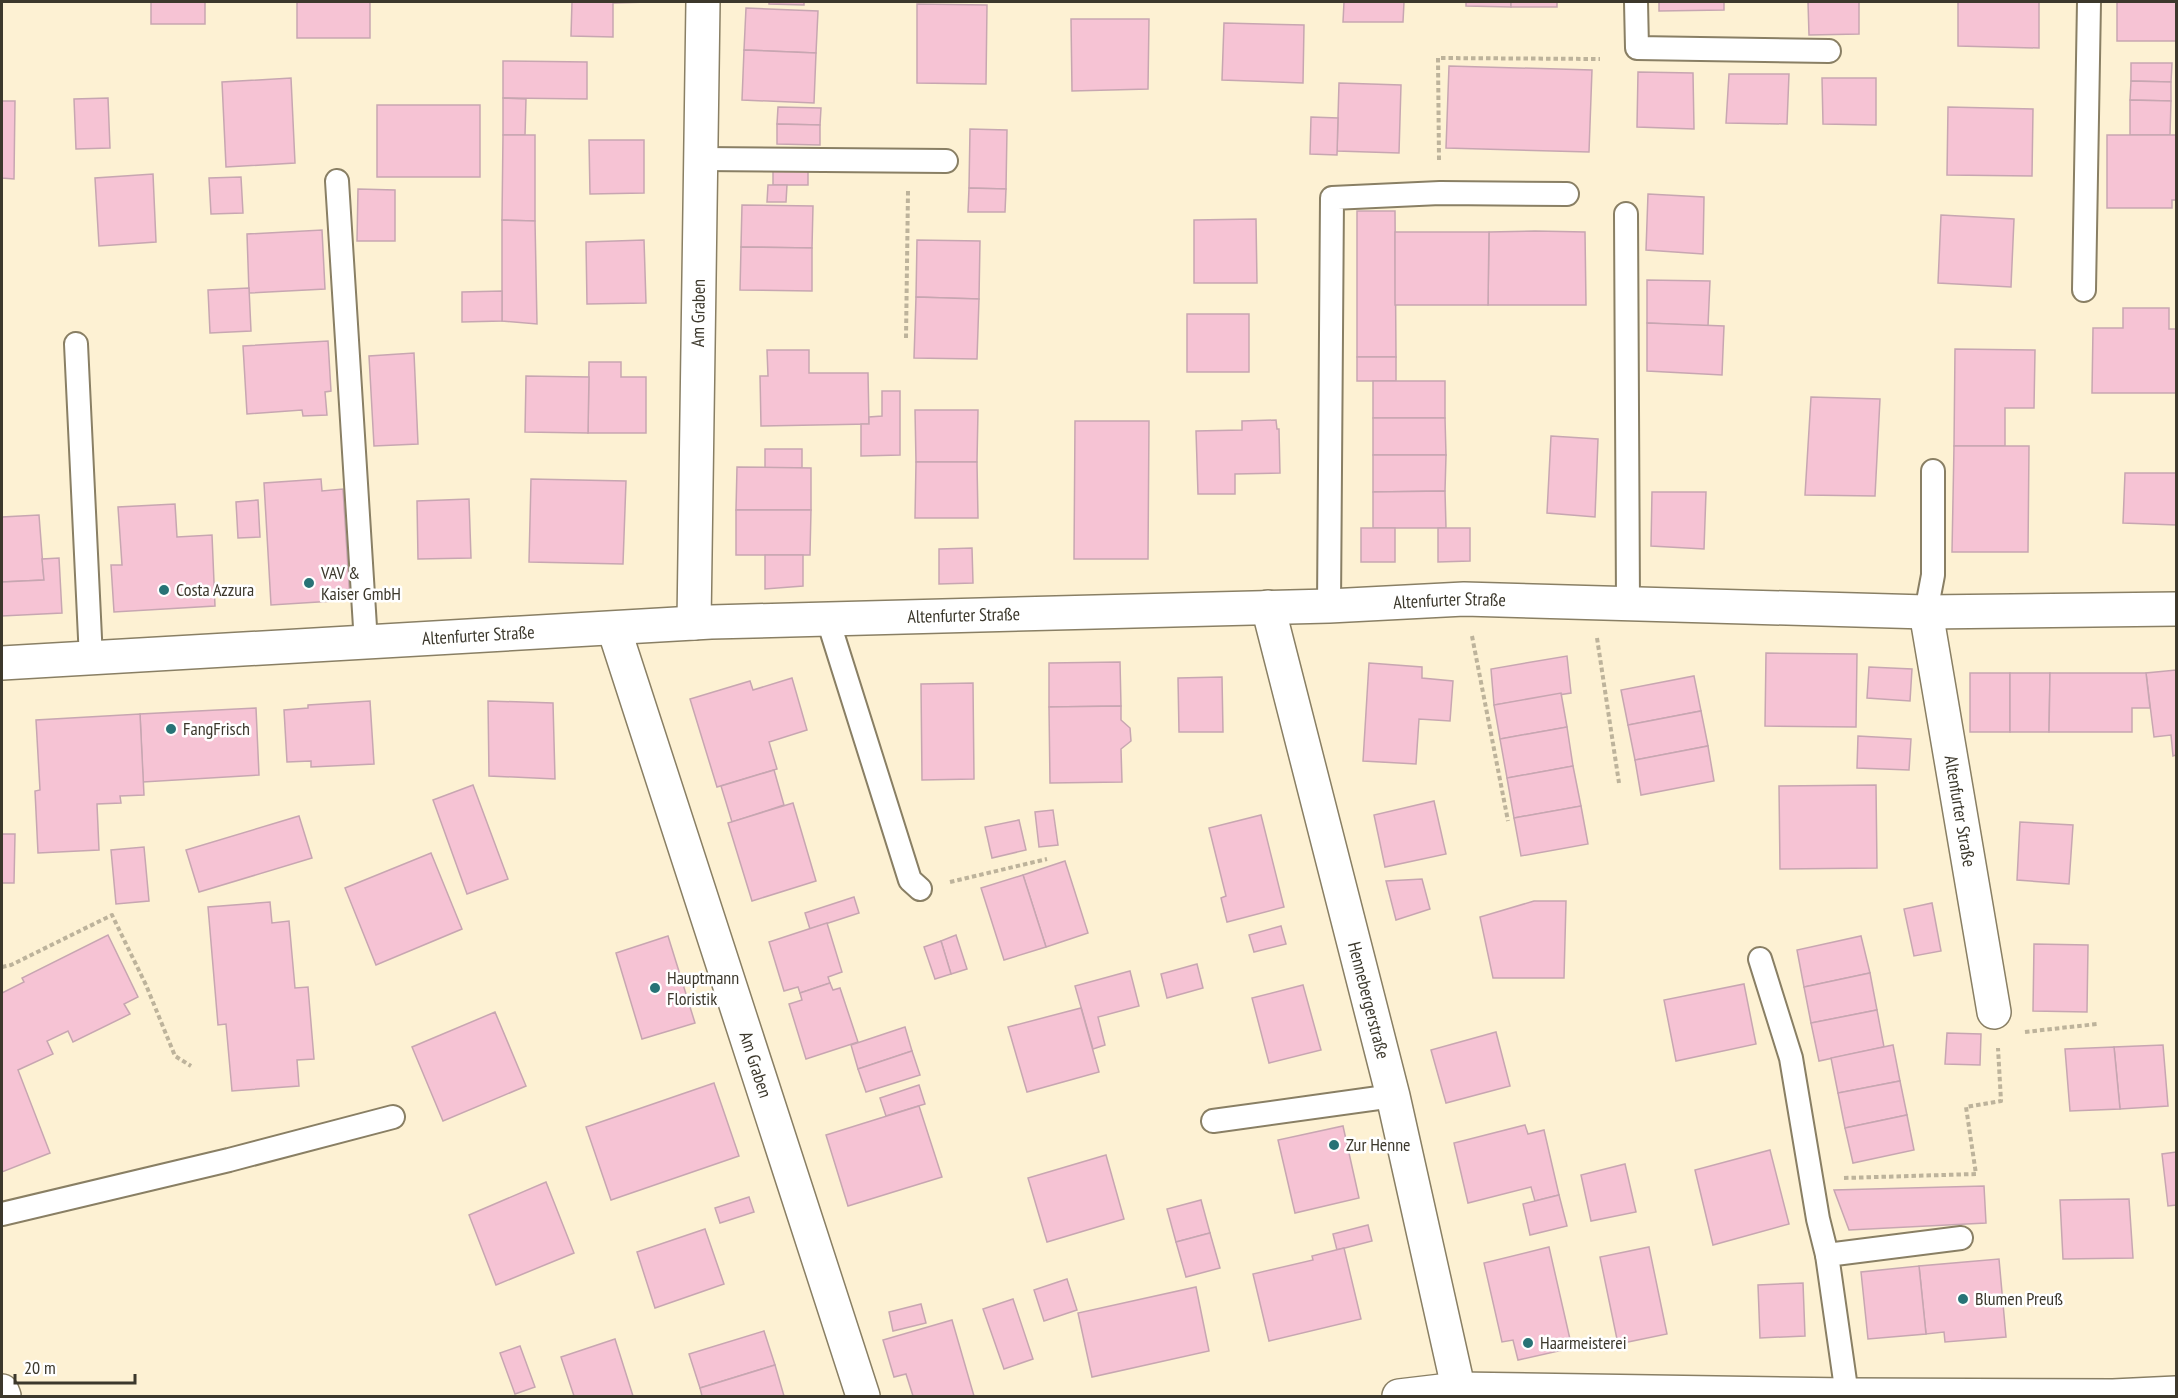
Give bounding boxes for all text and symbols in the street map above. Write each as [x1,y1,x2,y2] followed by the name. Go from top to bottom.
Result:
[686,279,710,347] street label: Am Graben
[320,561,401,605] place label: VAV & Kaiser GmbH
[302,576,316,590] marker: VAV & Kaiser GmbH
[176,578,254,601] place label: Costa Azzura
[157,583,171,597] marker: Costa Azzura
[1393,587,1506,614] street label: Altenfurter Straße
[907,602,1020,628] street label: Altenfurter Straße
[421,620,535,650] street label: Altenfurter Straße
[183,717,250,740] place label: FangFrisch
[164,722,178,736] marker: FangFrisch
[1940,754,1981,869] street label: Altenfurter Straße
[1343,939,1395,1061] street label: Hennebergerstraße
[667,966,739,1010] place label: Hauptmann Floristik
[648,981,662,995] marker: Hauptmann Floristik
[734,1028,777,1100] street label: Am Graben
[1346,1133,1411,1156] place label: Zur Henne
[1327,1138,1341,1152] marker: Zur Henne
[1975,1287,2063,1310] place label: Blumen Preuß
[1956,1292,1970,1306] marker: Blumen Preuß
[1540,1331,1627,1354] place label: Haarmeisterei
[1521,1336,1535,1350] marker: Haarmeisterei
[15,1347,135,1385] scale bar
[24,1356,56,1379] text: 20 m

